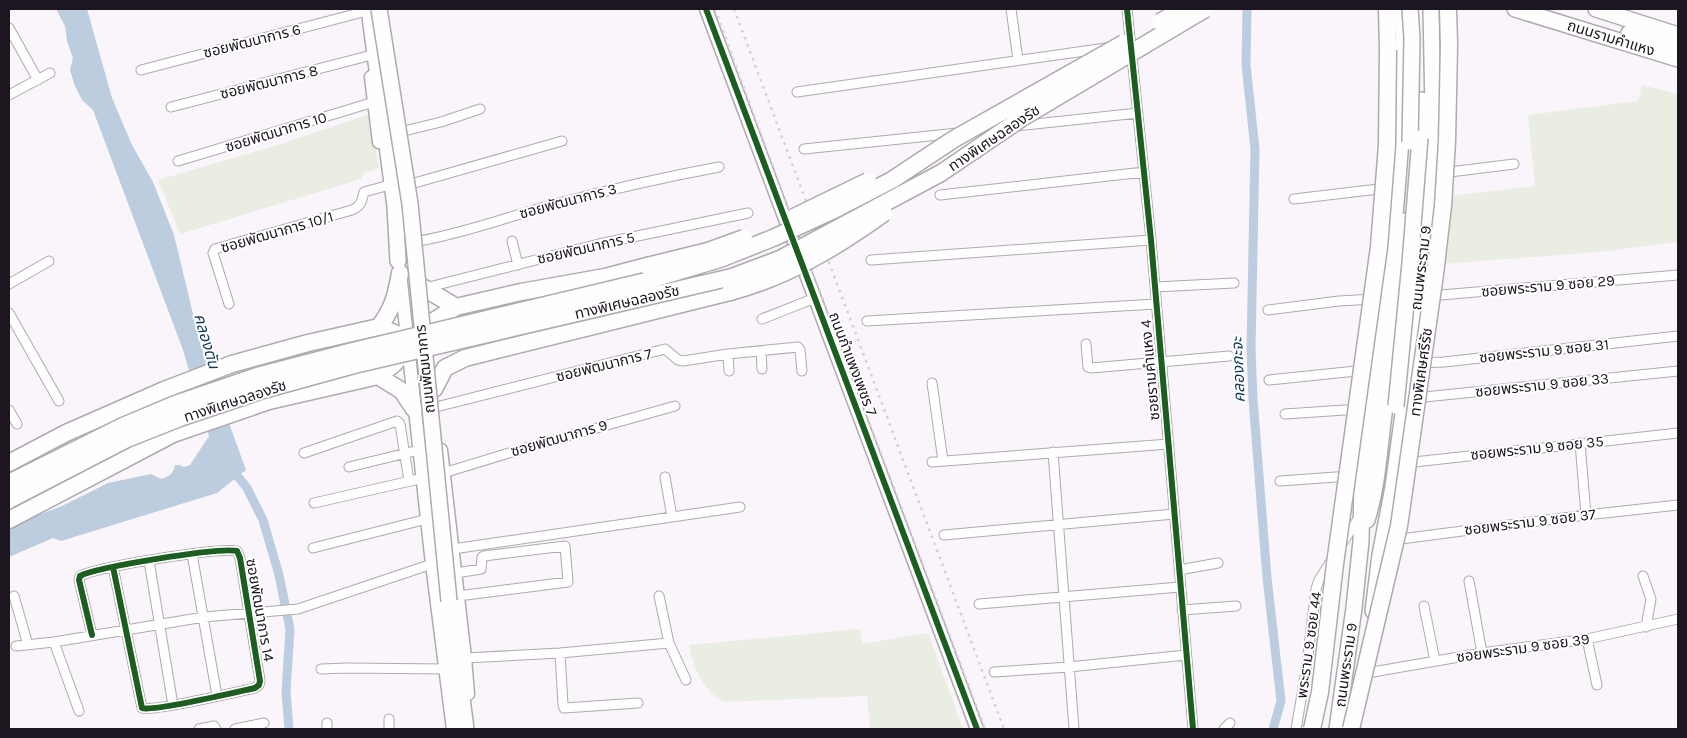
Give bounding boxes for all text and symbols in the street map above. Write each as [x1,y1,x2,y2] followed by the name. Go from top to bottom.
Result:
[1565,16,1657,60] street label: ถนนรามคำแหง
[201,20,303,62] street label: ซอยพัฒนาการ 6
[218,61,320,103] street label: ซอยพัฒนาการ 8
[945,101,1043,175] street label: ทางพิเศษฉลองรัช
[223,108,329,156] street label: ซอยพัฒนาการ 10
[517,179,619,223] street label: ซอยพัฒนาการ 3
[219,207,335,257] street label: ซอยพัฒนาการ 10/1
[1407,225,1435,311] street label: ถนนพระราม 9
[535,228,637,268] street label: ซอยพัฒนาการ 5
[1481,271,1615,301] street label: ซอยพระราม 9 ซอย 29
[573,281,681,323] street label: ทางพิเศษฉลองรัช
[825,309,881,419] street label: ถนนกำแพงเพชร 7
[190,311,224,372] water label: คลองตัน
[1137,318,1163,421] street label: ซอยรามคำแหง 4
[411,324,439,414] street label: ถนนพัฒนาการ
[1406,327,1436,417] street label: ทางพิเศษศรีรัช
[1227,335,1249,403] water label: คลองกะจะ
[1478,335,1610,367] street label: ซอยพระราม 9 ซอย 31
[554,344,654,386] street label: ซอยพัฒนาการ 7
[1474,369,1610,401] street label: ซอยพระราม 9 ซอย 33
[181,376,289,426] street label: ทางพิเศษฉลองรัช
[509,416,609,460] street label: ซอยพัฒนาการ 9
[1469,432,1605,464] street label: ซอยพระราม 9 ซอย 35
[1463,505,1597,539] street label: ซอยพระราม 9 ซอย 37
[242,557,278,664] street label: ซอยพัฒนาการ 14
[1293,590,1325,699] street label: พระราม 9 ซอย 44
[1331,622,1361,708] street label: ถนนพระราม 9
[1455,630,1591,666] street label: ซอยพระราม 9 ซอย 39

